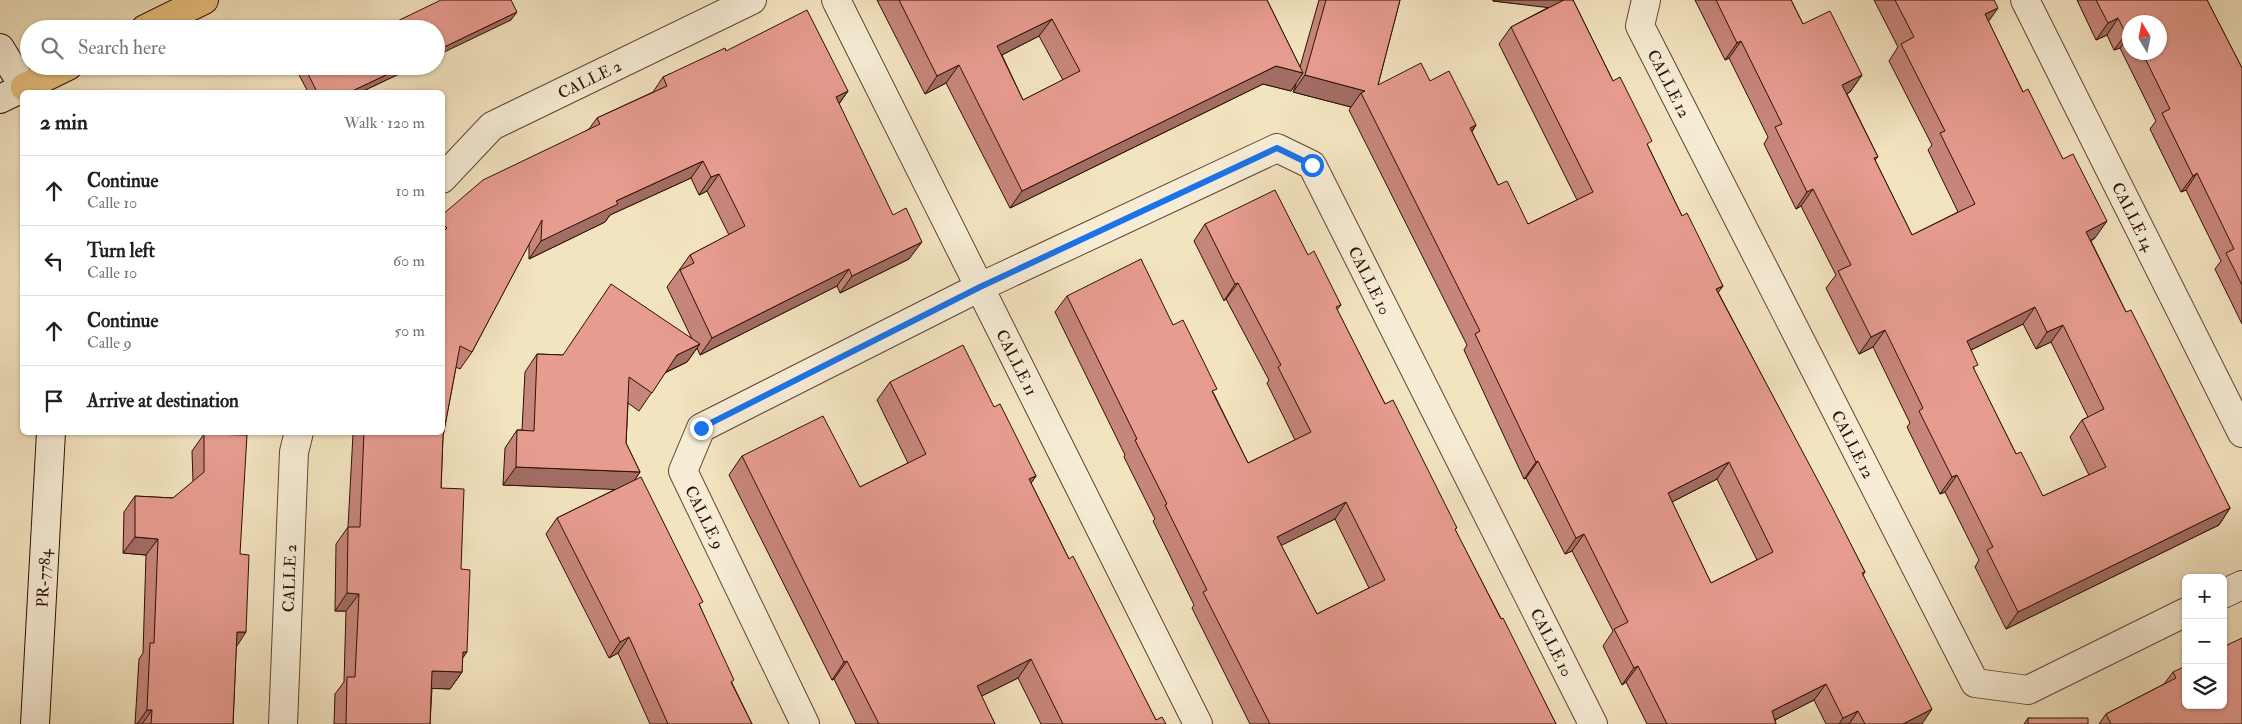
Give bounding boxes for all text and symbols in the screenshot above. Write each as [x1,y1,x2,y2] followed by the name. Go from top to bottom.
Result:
[2122,15,2167,60] north arrow
[20,20,445,75] search box
[38,34,66,62] icon: search
[78,36,166,60] text: Search here
[1643,46,1694,121] street label: CALLE 12
[555,56,625,104] street label: CALLE 2
[40,109,88,136] text: 2 min
[344,113,425,133] text: Walk · 120 m
[1301,154,1324,177] route start
[87,169,158,193] text: Continue
[40,177,68,205] icon: ahead
[2107,179,2159,256] street label: CALLE 14
[395,181,425,201] text: 10 m
[87,193,137,213] text: Calle 10
[87,239,155,263] text: Turn left
[1344,243,1395,318] street label: CALLE 10
[40,247,68,275] icon: left
[393,251,425,271] text: 60 m
[87,263,137,283] text: Calle 10
[87,309,158,333] text: Continue
[40,317,68,345] icon: ahead
[394,321,425,341] text: 50 m
[991,326,1041,399] street label: CALLE 11
[87,333,132,353] text: Calle 9
[40,387,68,415] icon: arrive
[87,389,239,413] text: Arrive at destination
[1827,407,1878,482] street label: CALLE 12
[690,417,713,440] route end
[680,482,728,552] street label: CALLE 9
[279,544,301,613] street label: CALLE 2
[32,547,56,608] street label: PR-7784
[2182,574,2227,709] map controls
[2182,574,2227,619] button: +
[1525,605,1576,680] street label: CALLE 10
[2182,619,2227,664] button: −
[2182,664,2227,709] button: layers

